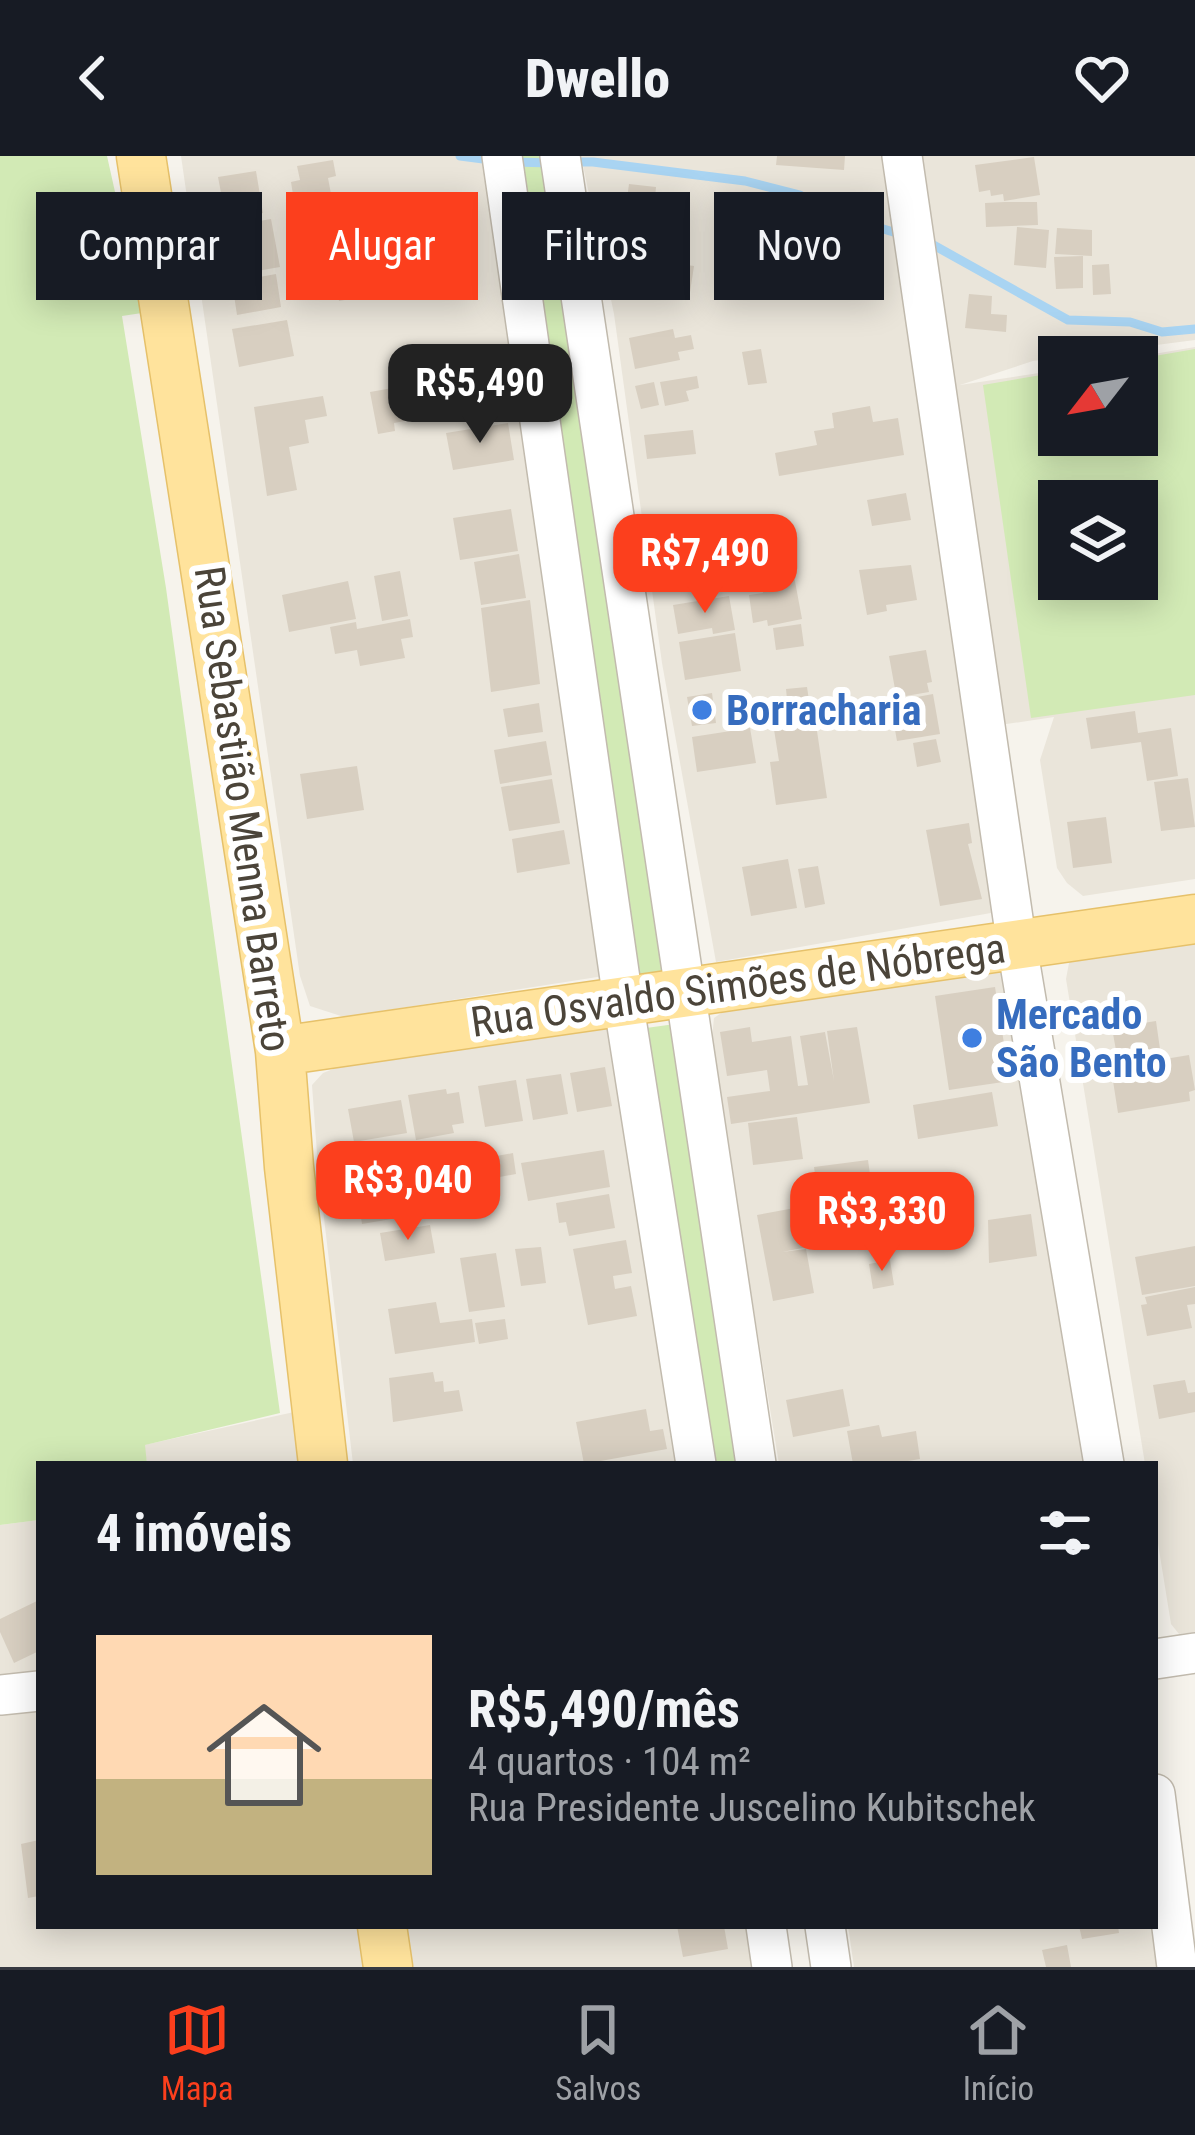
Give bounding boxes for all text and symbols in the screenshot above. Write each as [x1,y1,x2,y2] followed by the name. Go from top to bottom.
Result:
[60,45,126,111] icon: back
[1069,45,1135,111] icon: heart
[525,47,670,110] text: Dwello
[36,192,262,300] chip: Comprar
[286,192,478,300] chip: Alugar
[502,192,690,300] chip: Filtros
[714,192,884,300] chip: Novo
[1038,336,1158,456] north arrow
[1038,336,1158,600] map controls
[369,344,591,446] pin: R$5,490
[415,360,545,406] text: R$5,490
[1038,480,1158,600] button: layers
[594,514,816,616] pin: R$7,490
[640,530,770,576] text: R$7,490
[185,563,301,1055] street label: Rua Sebastião Menna Barreto
[726,686,922,735] place label: Borracharia
[689,697,715,723] marker: Borracharia
[468,923,1008,1047] street label: Rua Osvaldo Simões de Nóbrega
[996,990,1167,1087] place label: Mercado São Bento
[959,1025,985,1051] marker: Mercado São Bento
[297,1141,519,1243] pin: R$3,040
[343,1157,473,1203] text: R$3,040
[771,1172,993,1274] pin: R$3,330
[817,1188,947,1234] text: R$3,330
[1032,1500,1098,1566] icon: filters
[96,1504,292,1563] text: 4 imóveis
[468,1680,740,1739] text: R$5,490/mês
[192,1683,336,1827] icon: home
[468,1739,751,1785] text: 4 quartos · 104 m²
[468,1785,1036,1831] text: Rua Presidente Juscelino Kubitschek
[161,1997,234,2108] tab: Mapa
[555,1997,641,2108] tab: Salvos
[963,1997,1034,2108] tab: Início

